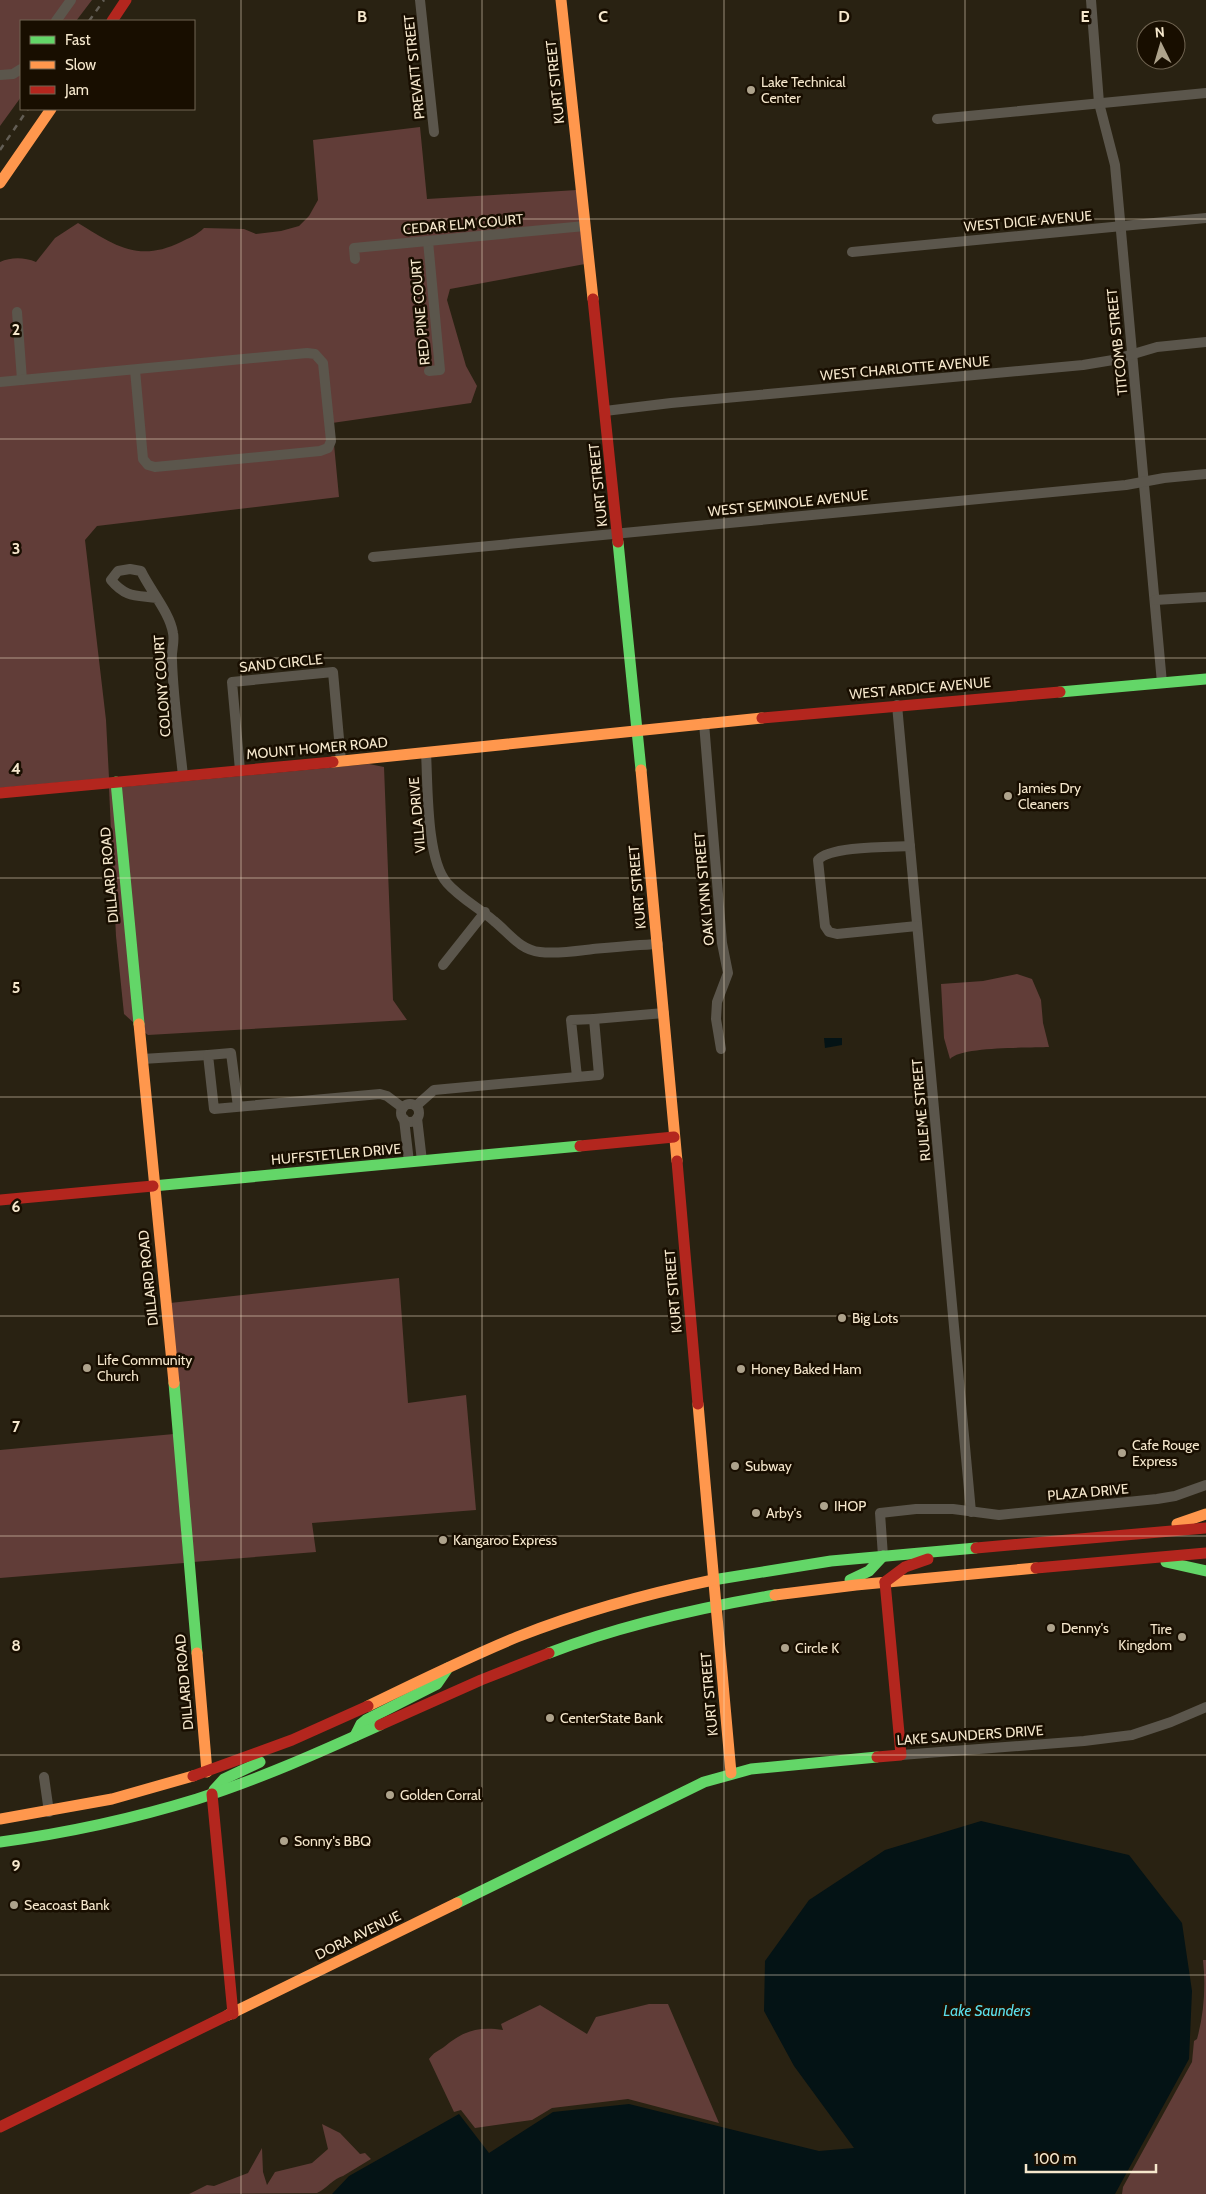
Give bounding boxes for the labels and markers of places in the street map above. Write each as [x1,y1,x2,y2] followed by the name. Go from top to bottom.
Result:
[761,73,846,107] place label: Lake Technical Center
[745,84,757,96] marker: Lake Technical Center
[1017,779,1081,813] place label: Jamies Dry Cleaners
[1002,790,1014,802] marker: Jamies Dry Cleaners
[852,1309,899,1327] place label: Big Lots
[836,1312,848,1324] marker: Big Lots
[97,1351,192,1385] place label: Life Community Church
[751,1360,861,1378] place label: Honey Baked Ham
[81,1362,93,1374] marker: Life Community Church
[735,1363,747,1375] marker: Honey Baked Ham
[1132,1436,1199,1470] place label: Cafe Rouge Express
[1116,1447,1128,1459] marker: Cafe Rouge Express
[745,1457,792,1475] place label: Subway
[729,1460,741,1472] marker: Subway
[834,1497,866,1515] place label: IHOP
[818,1500,830,1512] marker: IHOP
[766,1504,802,1522] place label: Arby's
[750,1507,762,1519] marker: Arby's
[453,1531,557,1549] place label: Kangaroo Express
[437,1534,449,1546] marker: Kangaroo Express
[1061,1619,1109,1637] place label: Denny's
[1118,1620,1172,1654] place label: Tire Kingdom
[1045,1622,1057,1634] marker: Denny's
[1176,1631,1188,1643] marker: Tire Kingdom
[795,1639,839,1657] place label: Circle K
[779,1642,791,1654] marker: Circle K
[560,1709,664,1727] place label: CenterState Bank
[544,1712,556,1724] marker: CenterState Bank
[400,1786,482,1804] place label: Golden Corral
[384,1789,396,1801] marker: Golden Corral
[294,1832,371,1850] place label: Sonny's BBQ
[278,1835,290,1847] marker: Sonny's BBQ
[24,1896,110,1914] place label: Seacoast Bank
[8,1899,20,1911] marker: Seacoast Bank

